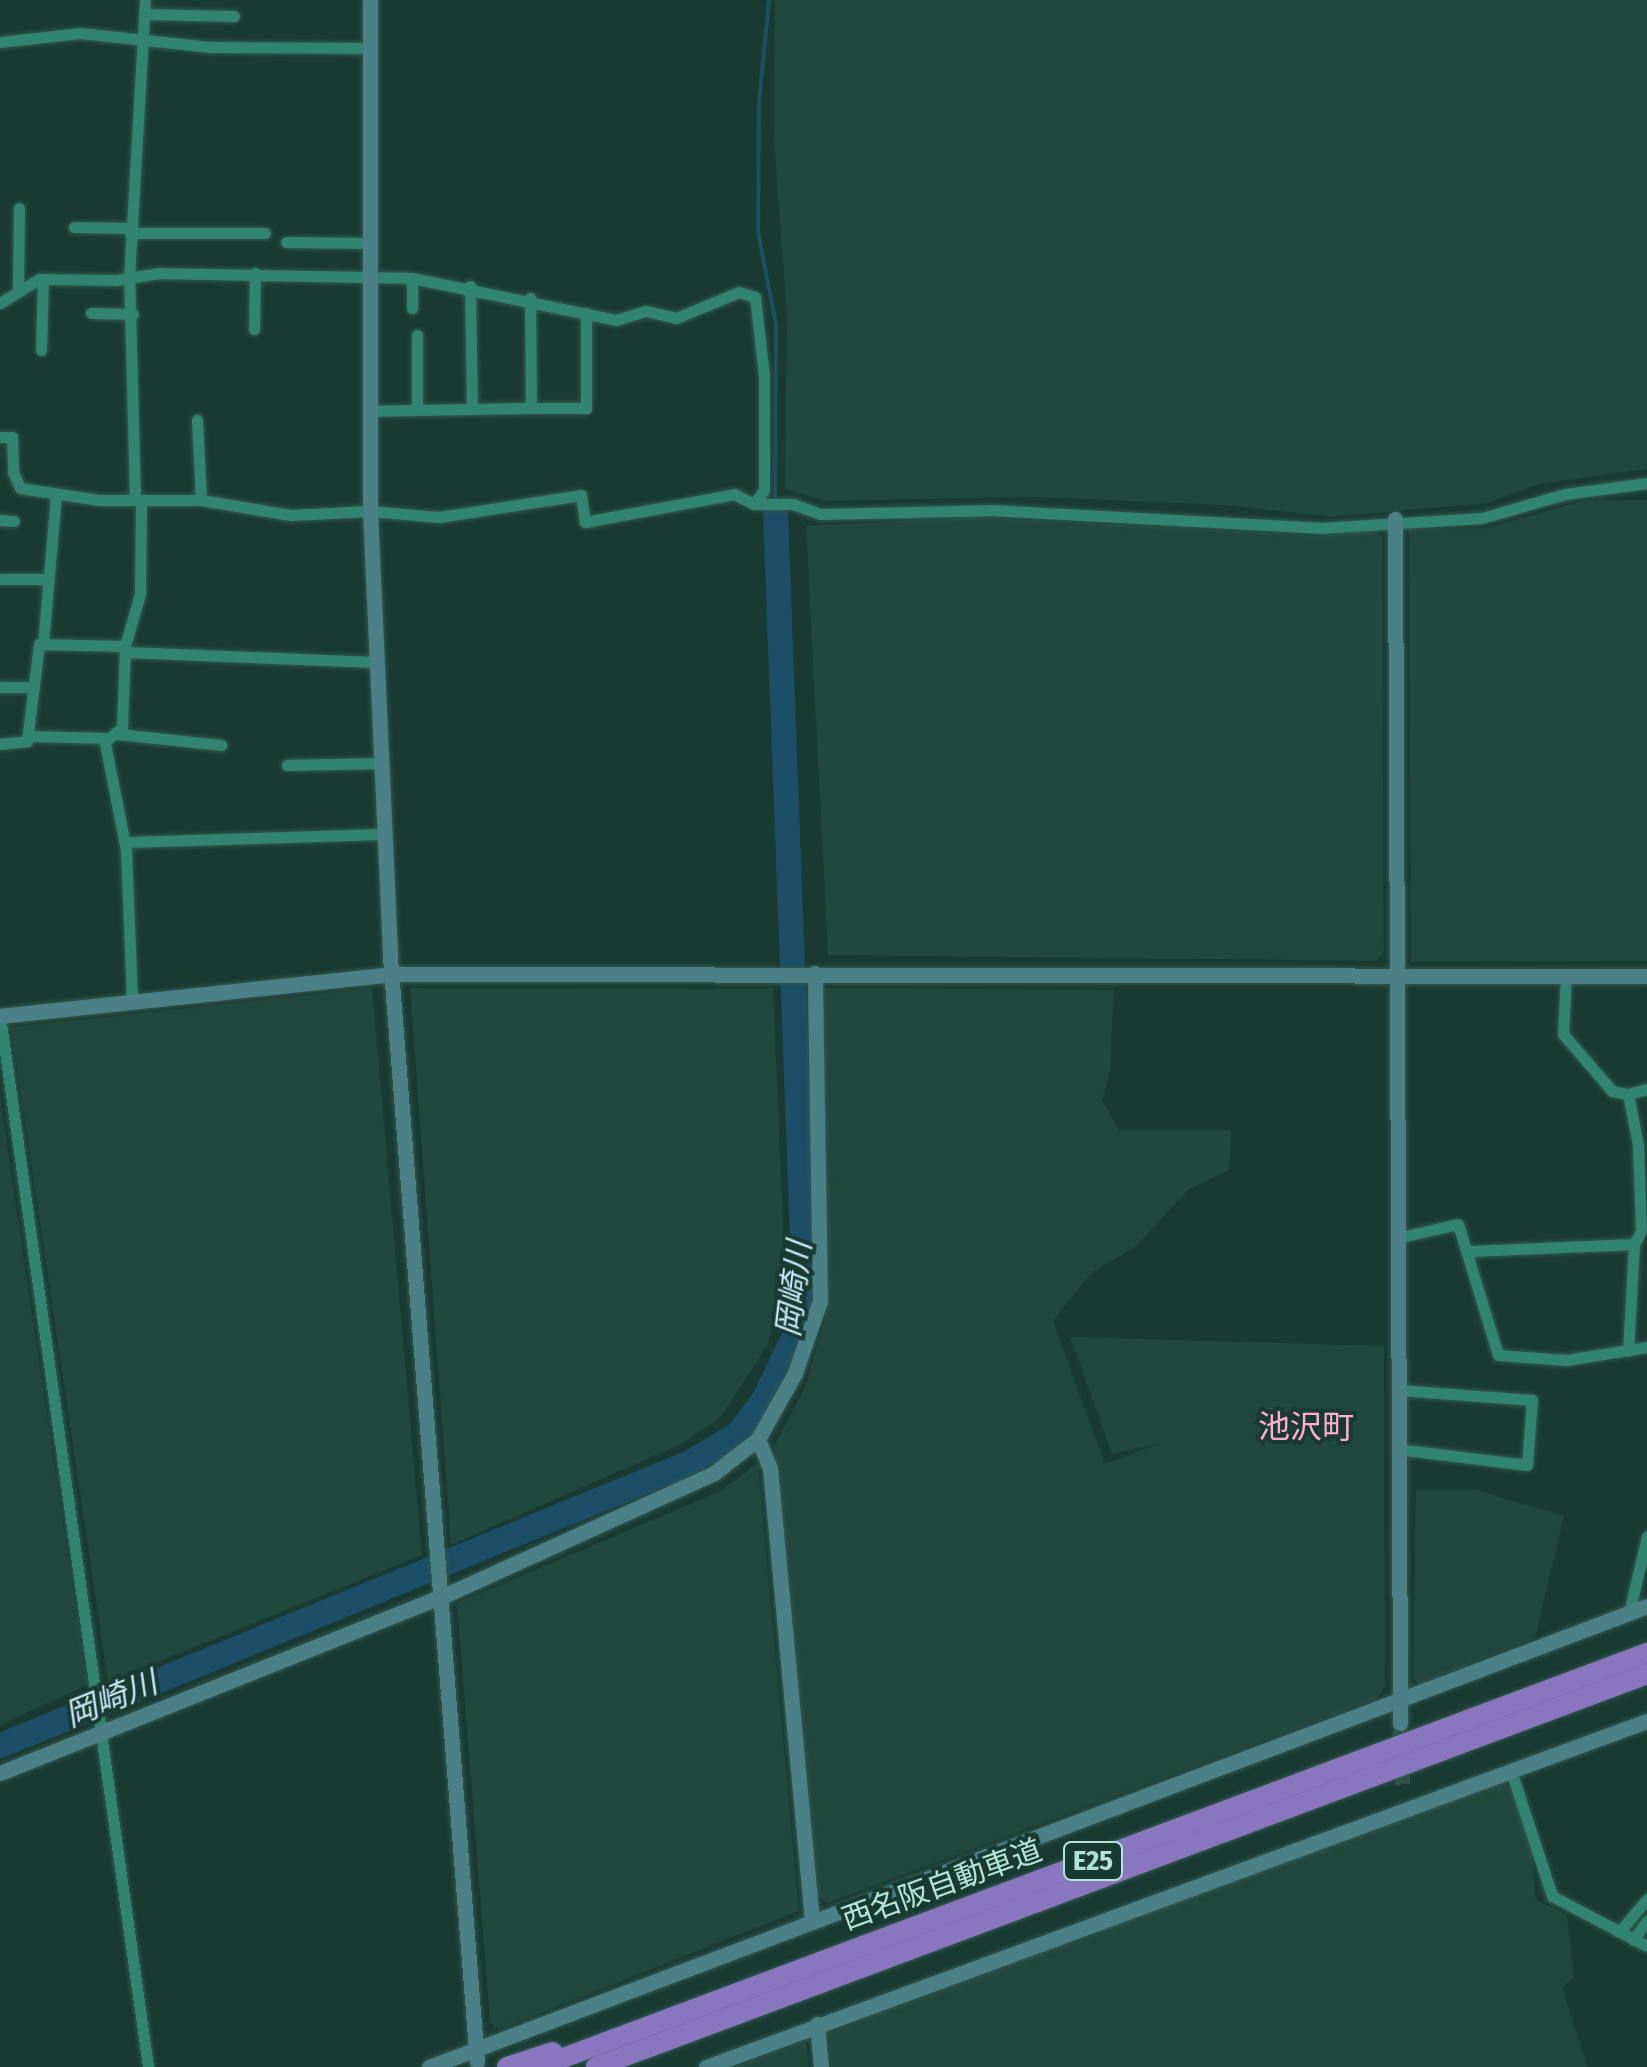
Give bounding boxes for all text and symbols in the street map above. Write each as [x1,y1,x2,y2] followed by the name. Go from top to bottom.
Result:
[769,1239,819,1339] water label: 岡崎川
[1258,1408,1354,1446] district label: 池沢町
[59,1663,163,1735] water label: 岡崎川
[837,1832,1047,1938] street label: 西名阪自動車道
[1063,1838,1123,1884] road number: E25

